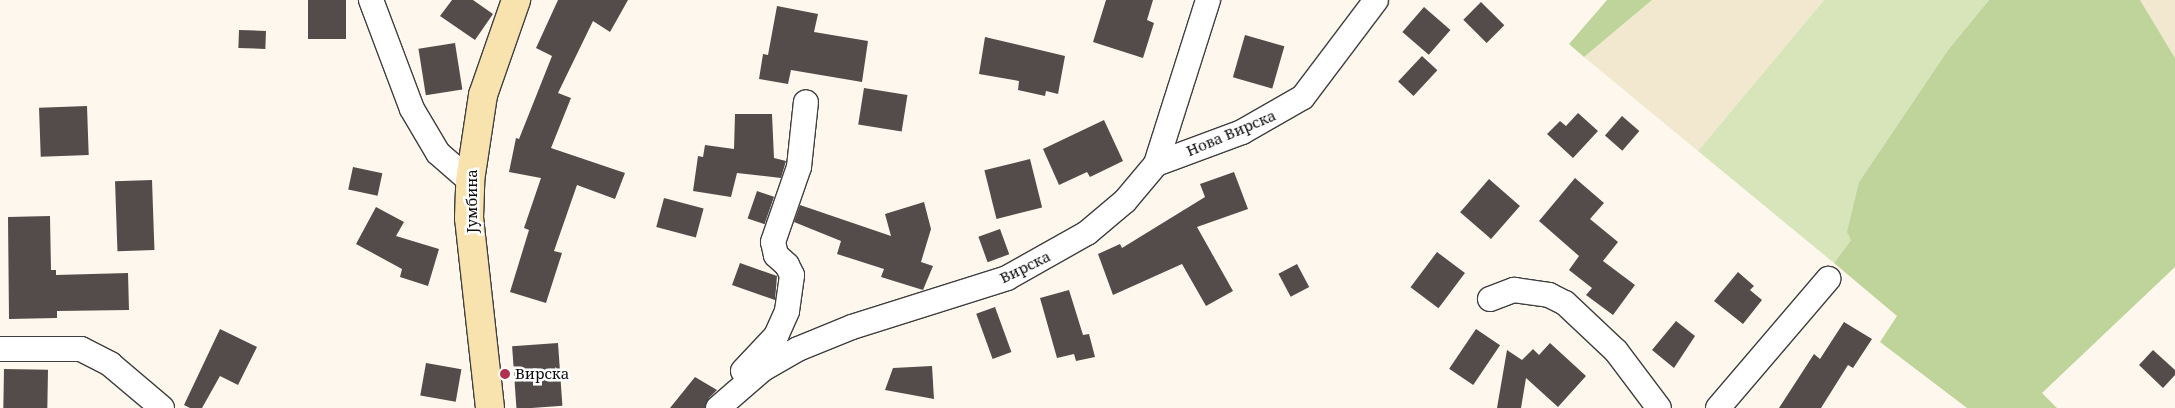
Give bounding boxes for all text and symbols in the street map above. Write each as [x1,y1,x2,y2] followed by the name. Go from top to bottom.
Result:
[1183,106,1279,160] street label: Нова Вирска
[463,169,481,233] street label: Јумбина
[997,247,1053,287] street label: Вирска
[515,365,569,383] place label: Вирска
[499,368,511,380] marker: Вирска

